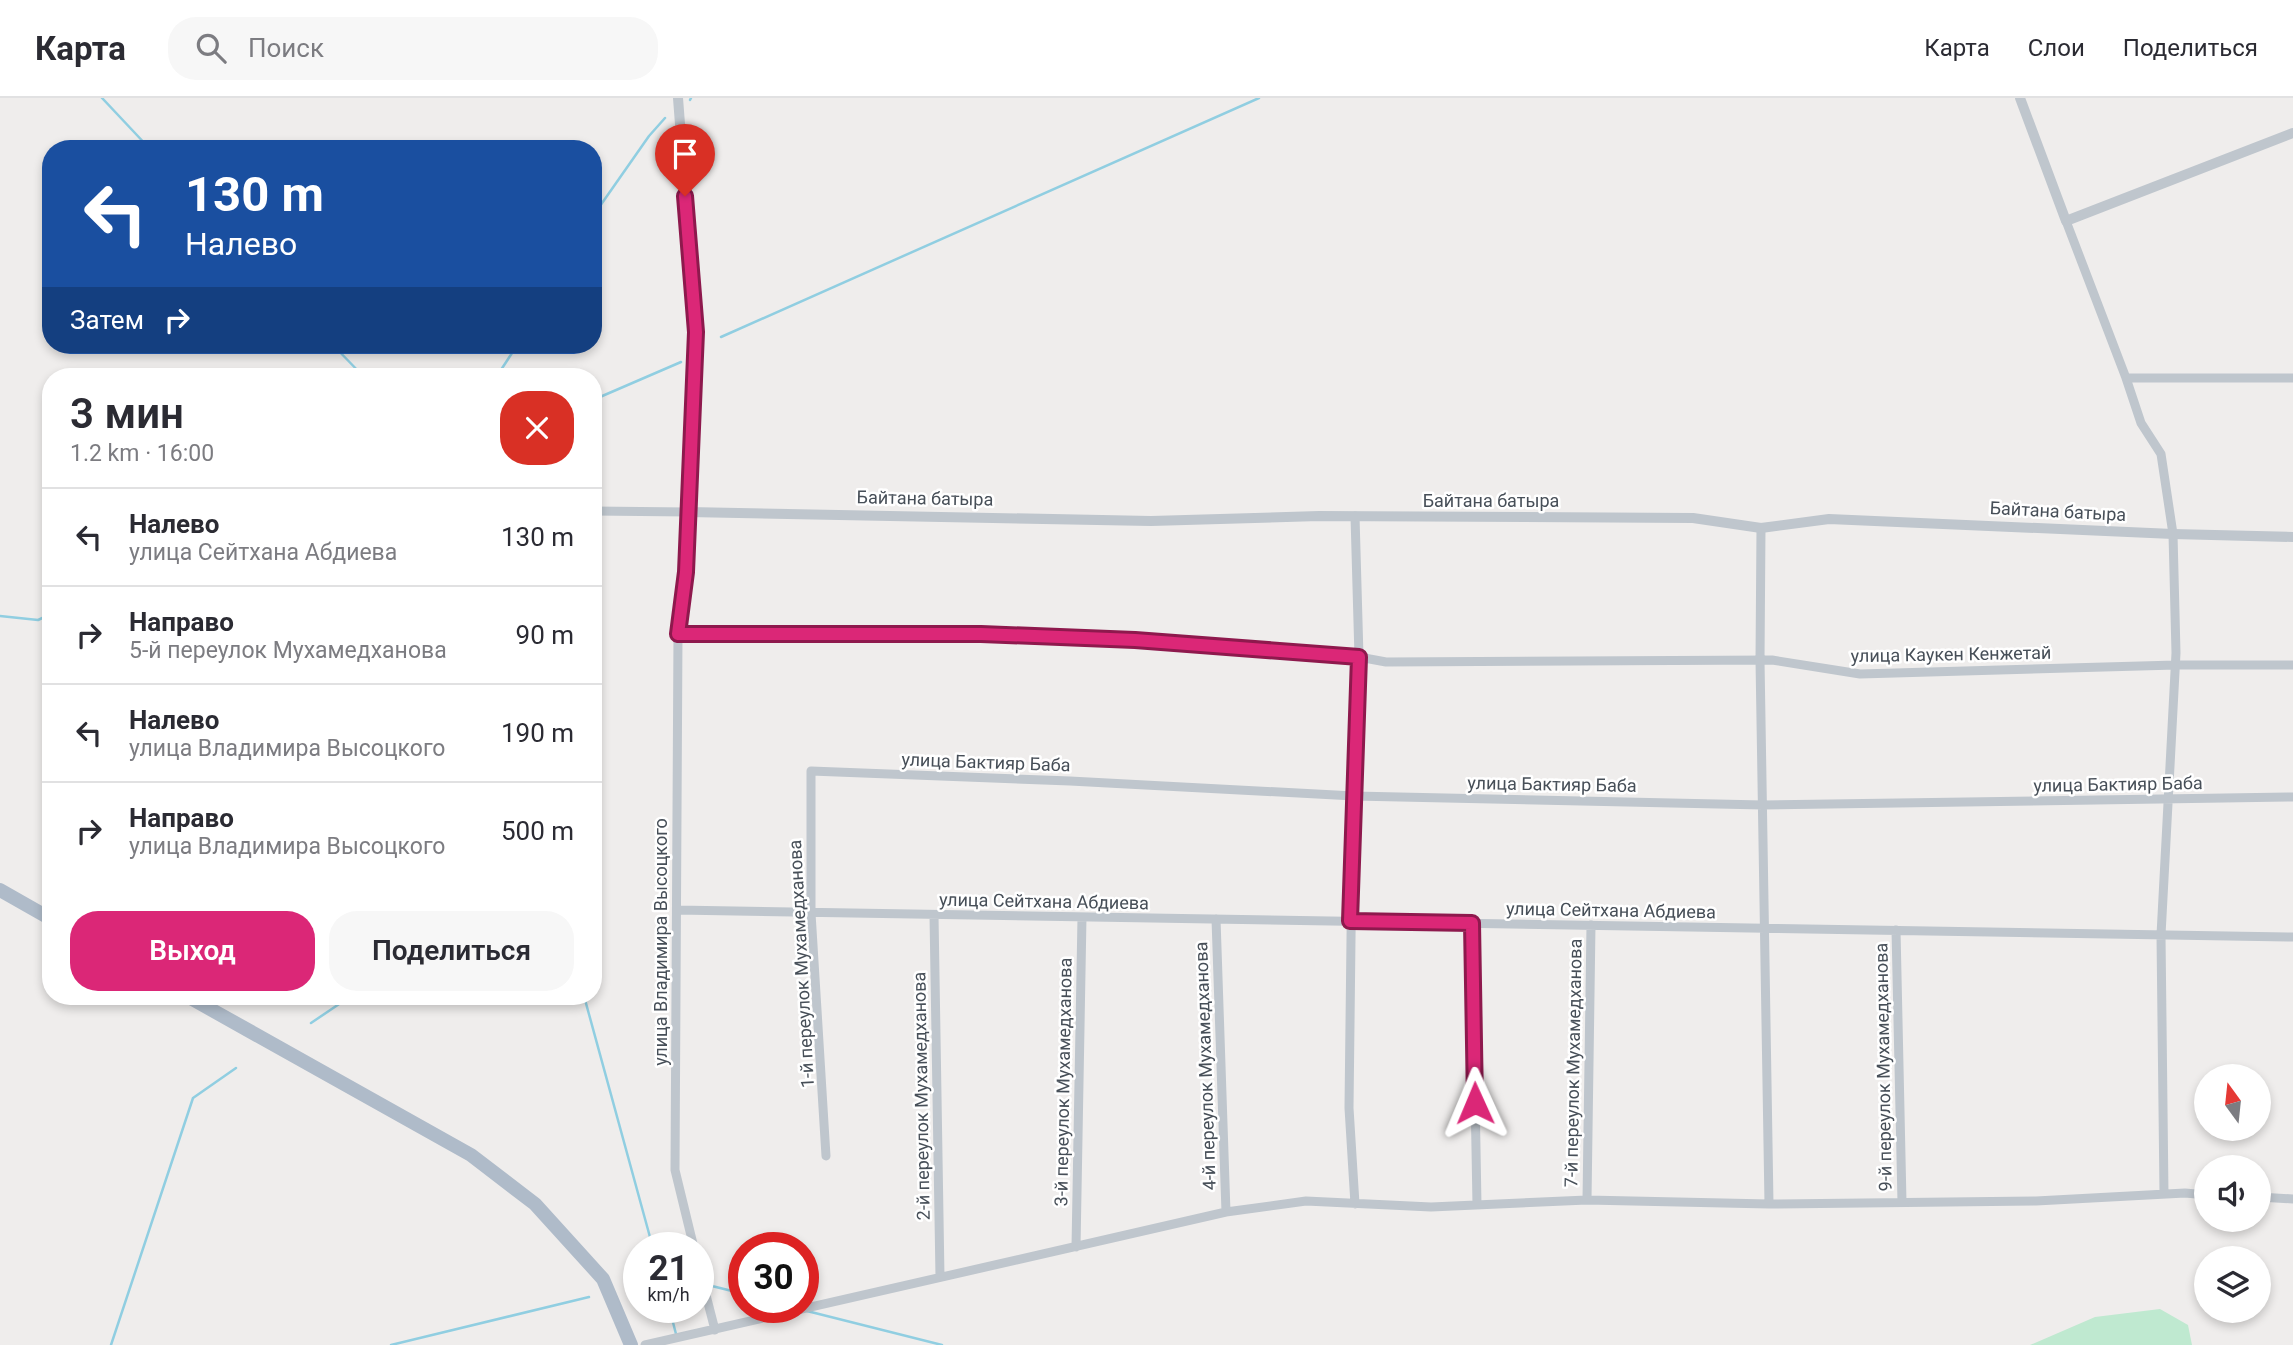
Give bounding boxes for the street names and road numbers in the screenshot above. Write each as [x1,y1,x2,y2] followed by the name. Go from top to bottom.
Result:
[857,486,993,510] street label: Байтана батыра
[1423,490,1559,511] street label: Байтана батыра
[1989,497,2127,525] street label: Байтана батыра
[1851,642,2051,666] street label: улица Каукен Кенжетай
[901,749,1071,775] street label: улица Бактияр Баба
[1467,772,1637,796] street label: улица Бактияр Баба
[2033,772,2203,796] street label: улица Бактияр Баба
[650,818,671,1066] street label: улица Владимира Высоцкого
[784,839,818,1089] street label: 1-й переулок Мухамедханова
[939,889,1149,913] street label: улица Сейтхана Абдиева
[1506,898,1716,922] street label: улица Сейтхана Абдиева
[1560,939,1586,1187] street label: 7-й переулок Мухамедханова
[1190,941,1220,1191] street label: 4-й переулок Мухамедханова
[1870,943,1896,1191] street label: 9-й переулок Мухамедханова
[1050,958,1076,1206] street label: 3-й переулок Мухамедханова
[908,972,934,1220] street label: 2-й переулок Мухамедханова

